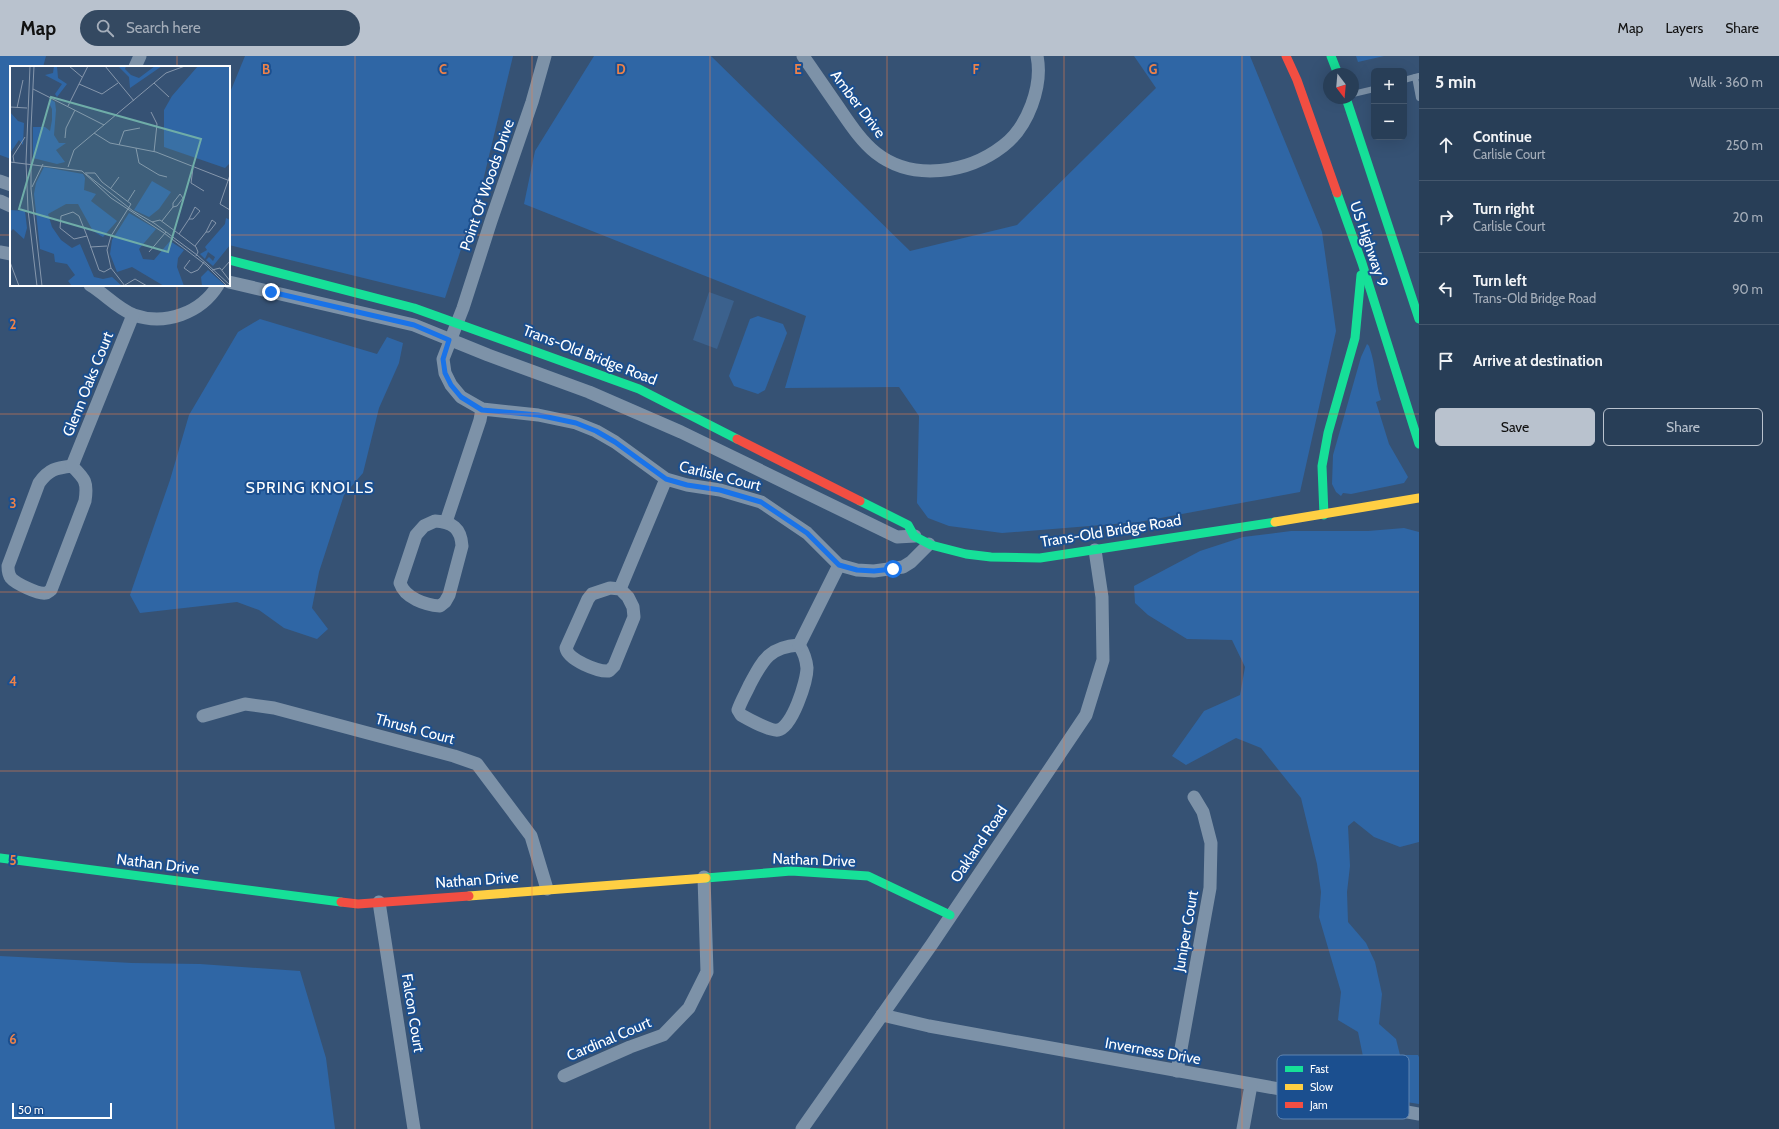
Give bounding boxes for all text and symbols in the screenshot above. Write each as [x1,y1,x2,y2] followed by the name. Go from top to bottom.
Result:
[80,10,360,46] search box
[20,17,56,40] text: Map
[94,17,116,39] icon: search
[126,19,201,37] text: Search here
[1618,19,1643,37] text: Map
[1665,19,1703,37] text: Layers
[1725,19,1759,37] text: Share
[262,61,270,77] text: B
[439,61,447,77] text: C
[616,61,626,77] text: D
[794,61,802,77] text: E
[973,61,980,77] text: F
[1149,61,1158,77] text: G
[10,66,230,286] inset map
[827,67,889,142] street label: Amber Drive
[1323,68,1359,104] north arrow
[1371,68,1407,140] map controls
[1371,68,1407,104] button: +
[1435,72,1476,92] text: 5 min
[1689,74,1763,90] text: Walk · 360 m
[1371,104,1407,140] button: −
[456,117,518,253] street label: Point Of Woods Drive
[1473,128,1532,146] text: Continue
[1435,134,1457,156] icon: ahead
[1726,137,1763,153] text: 250 m
[1473,146,1545,162] text: Carlisle Court
[1346,199,1392,289] street label: US Highway 9
[1473,200,1534,218] text: Turn right
[1435,206,1457,228] icon: right
[1733,209,1763,225] text: 20 m
[1473,218,1545,234] text: Carlisle Court
[1473,272,1527,290] text: Turn left
[1435,278,1457,300] icon: left
[1732,281,1763,297] text: 90 m
[262,283,280,301] route end
[1473,290,1596,306] text: Trans-Old Bridge Road
[10,316,17,332] text: 2
[520,321,660,389] street label: Trans-Old Bridge Road
[59,329,117,439] street label: Glenn Oaks Court
[1435,350,1457,372] icon: arrive
[1473,352,1603,370] text: Arrive at destination
[1435,408,1595,446] button: Save
[1603,408,1763,446] button: Share
[677,457,763,495] street label: Carlisle Court
[246,478,374,497] district label: SPRING KNOLLS
[9,495,17,511] text: 3
[1039,511,1183,551] street label: Trans-Old Bridge Road
[884,560,902,578] route start
[9,673,17,689] text: 4
[373,710,457,748] street label: Thrush Court
[947,802,1011,886] street label: Oakland Road
[116,850,201,878] street label: Nathan Drive
[772,850,856,870] street label: Nathan Drive
[10,852,17,868] text: 5
[435,868,519,892] street label: Nathan Drive
[1170,889,1202,974] street label: Juniper Court
[398,972,428,1054] street label: Falcon Court
[564,1013,654,1065] street label: Cardinal Court
[9,1031,17,1047] text: 6
[1104,1034,1203,1068] street label: Inverness Drive
[1277,1055,1409,1119] legend
[1310,1062,1329,1076] text: Fast
[1310,1080,1333,1094] text: Slow
[1309,1098,1328,1112] text: Jam
[12,1101,112,1120] scale bar
[18,1103,44,1117] text: 50 m

